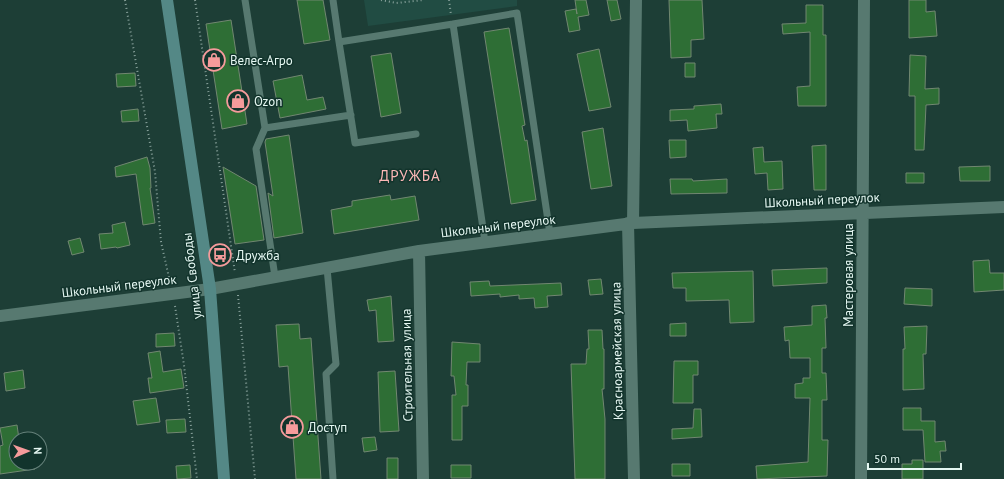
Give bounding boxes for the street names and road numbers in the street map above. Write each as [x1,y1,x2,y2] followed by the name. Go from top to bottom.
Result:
[764,188,881,212] street label: Школьный переулок
[440,210,557,241] street label: Школьный переулок
[840,223,857,327] street label: Мастеровая улица
[178,232,206,320] street label: улица Свободы
[61,270,178,301] street label: Школьный переулок
[607,282,627,420] street label: Красноармейская улица
[398,308,416,422] street label: Строительная улица

